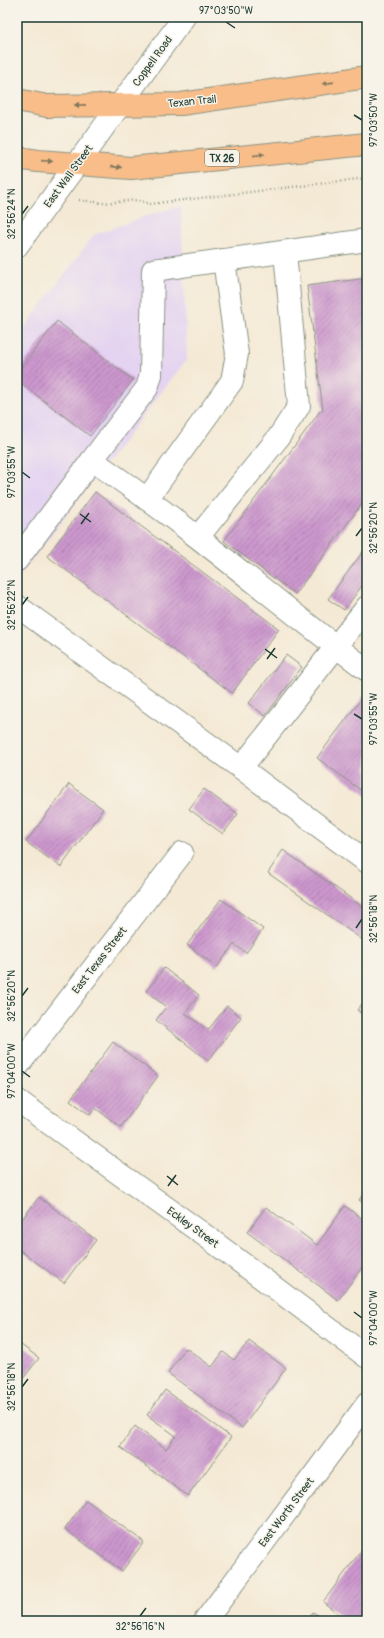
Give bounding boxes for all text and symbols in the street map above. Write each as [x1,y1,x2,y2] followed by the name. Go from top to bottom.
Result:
[199,5,253,17] text: 97°03'50"W
[130,34,175,89] street label: Coppell Road
[322,80,334,86] one-way arrow
[167,92,217,111] street label: Texan Trail
[368,93,380,147] text: 97°03'50"W
[73,102,86,108] one-way arrow
[41,142,96,210] street label: East Wall Street
[205,150,239,166] road number: TX 26
[253,151,265,158] one-way arrow
[41,158,53,165] one-way arrow
[110,163,122,170] one-way arrow
[6,188,18,239] text: 32°56'24"N
[6,445,18,498] text: 97°03'55"W
[368,502,380,554] text: 32°56'20"N
[6,579,18,630] text: 32°56'22"N
[368,692,380,745] text: 97°03'55"W
[368,894,380,943] text: 32°56'18"N
[69,924,130,996] street label: East Texas Street
[6,970,18,1022] text: 32°56'20"N
[6,1043,18,1099] text: 97°04'00"W
[164,1204,222,1251] street label: Eckley Street
[368,1290,380,1346] text: 97°04'00"W
[6,1362,18,1411] text: 32°56'18"N
[256,1475,317,1550] street label: East Worth Street
[115,1621,165,1633] text: 32°56'16"N

